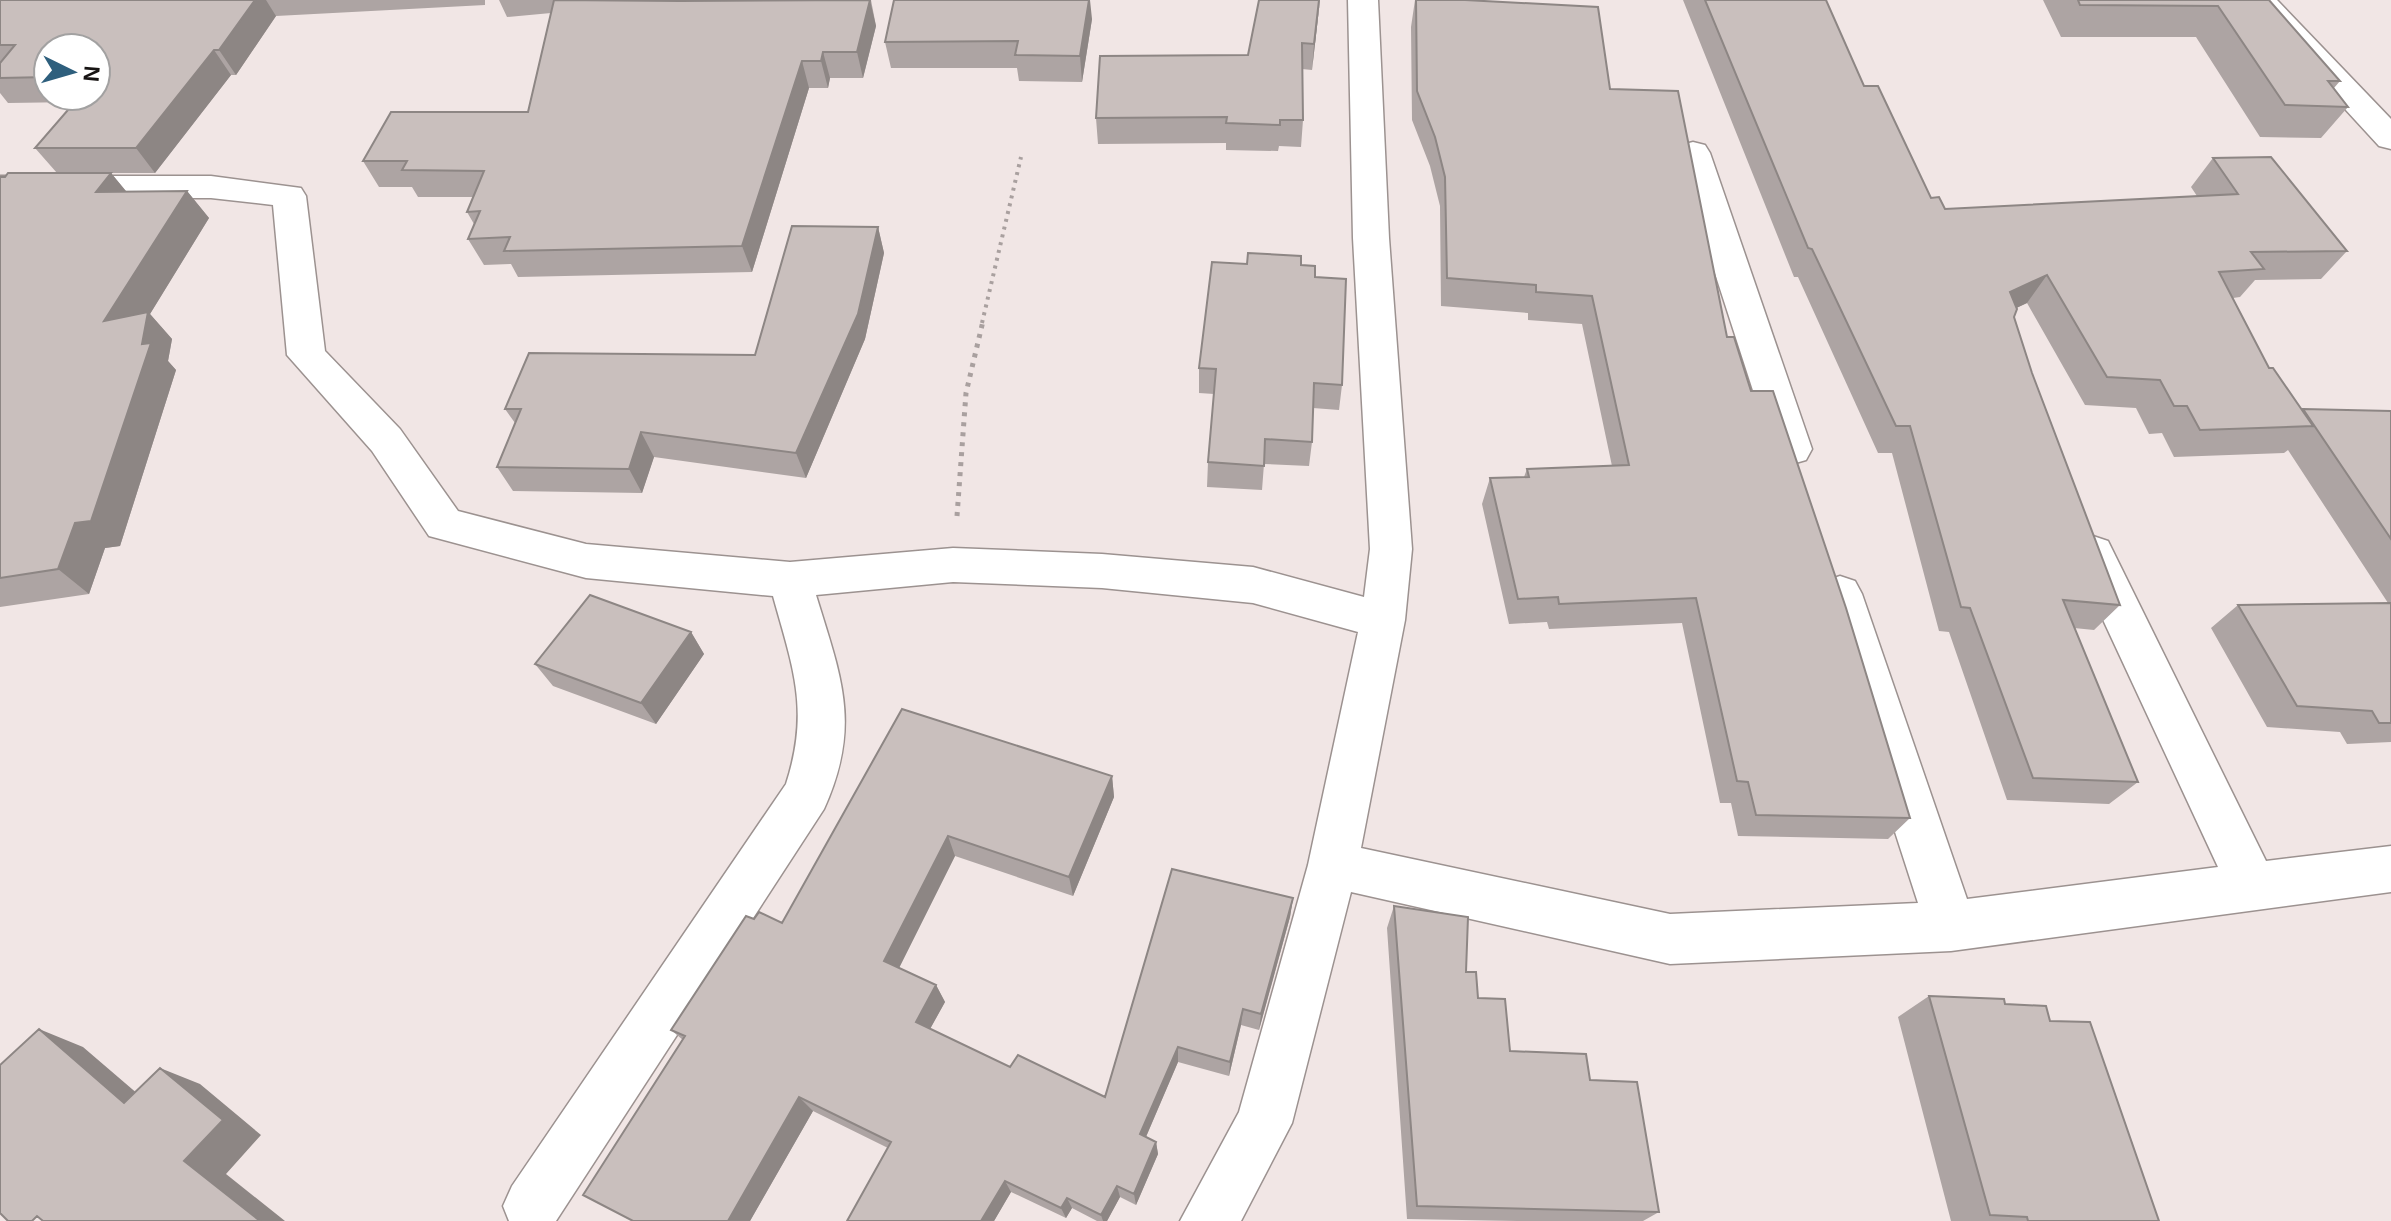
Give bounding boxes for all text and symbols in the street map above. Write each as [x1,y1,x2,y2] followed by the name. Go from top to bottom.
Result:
[32,32,112,112] north arrow
[78,65,105,83] text: N

